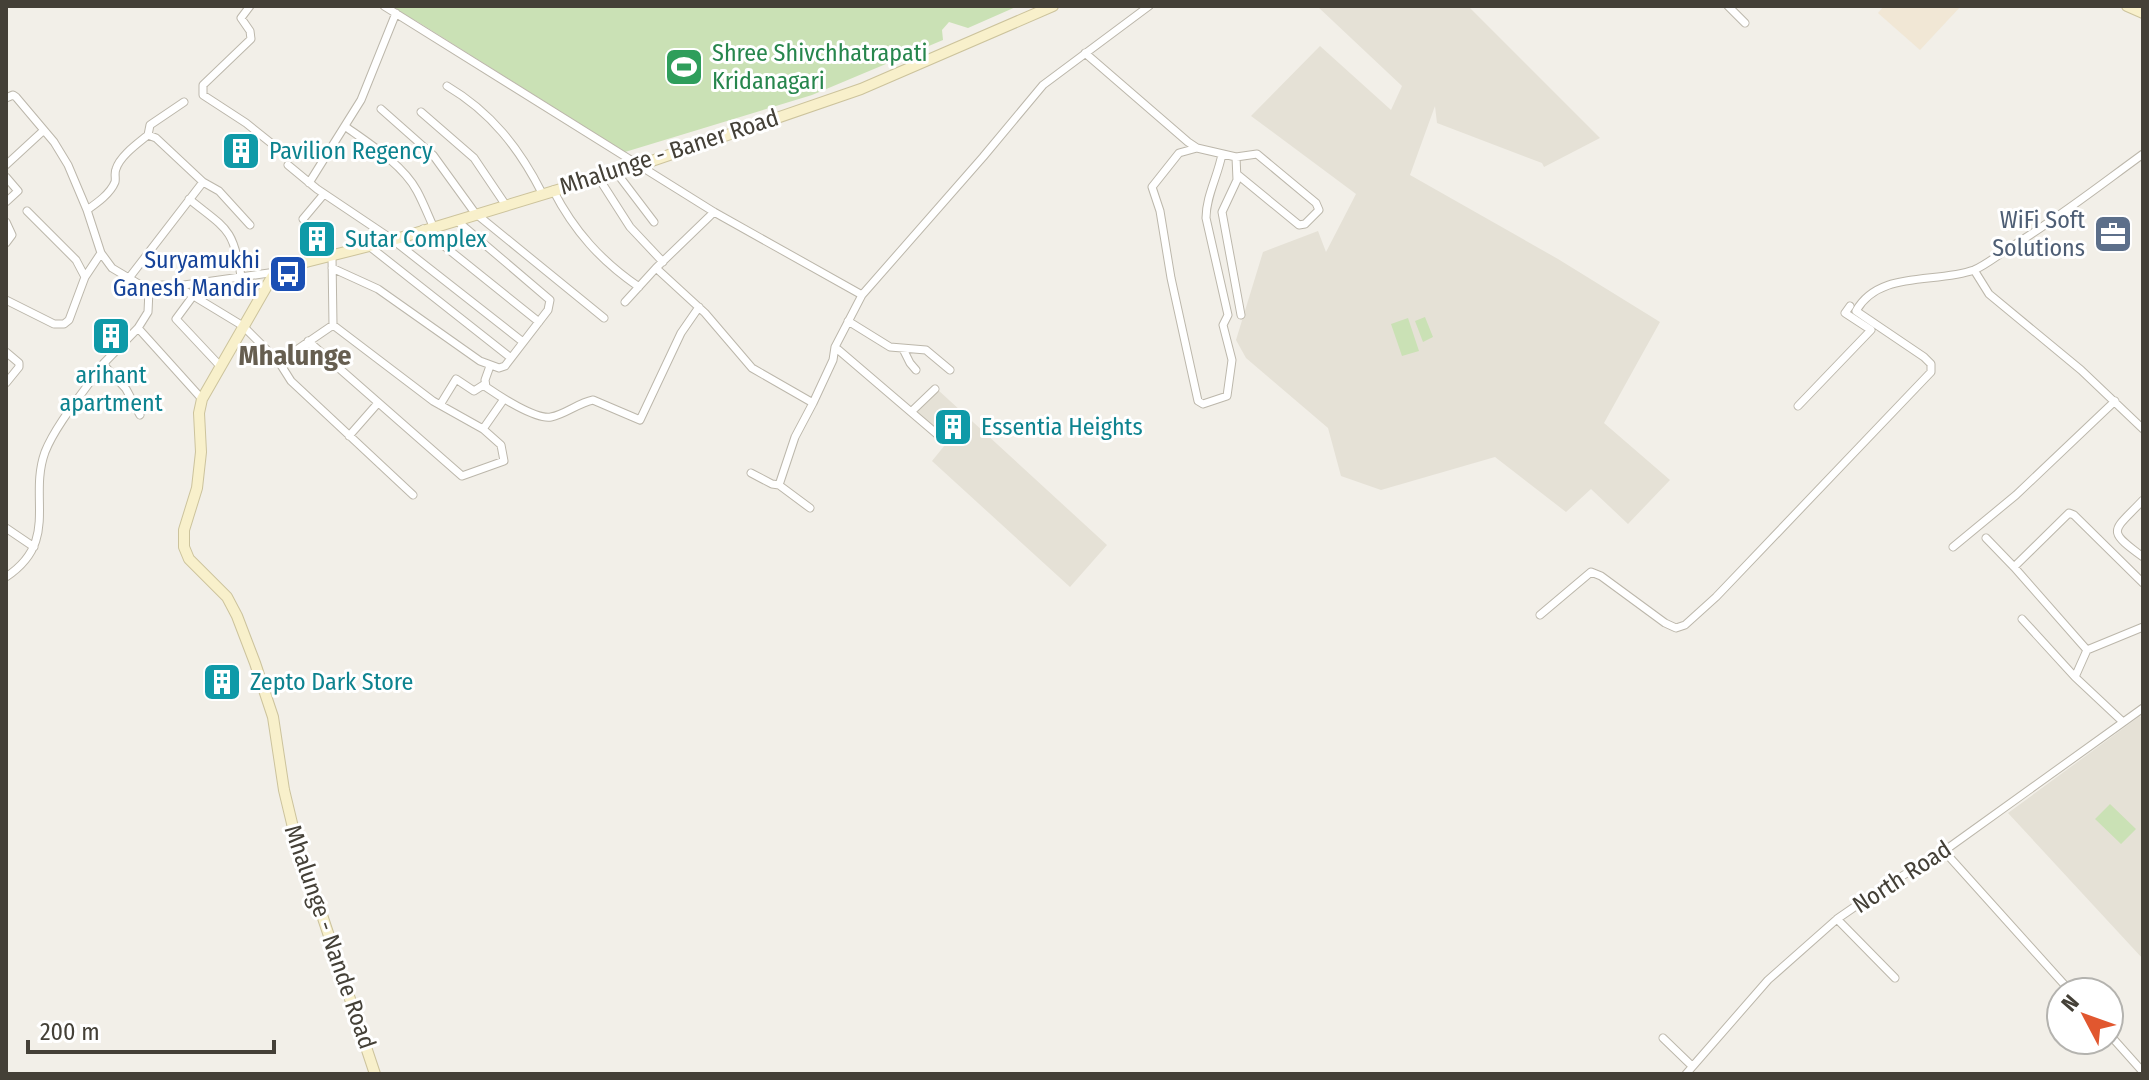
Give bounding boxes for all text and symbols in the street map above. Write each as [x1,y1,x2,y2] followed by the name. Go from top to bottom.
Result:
[712,39,928,95] place label: Shree Shivchhatrapati Kridanagari
[663,46,705,88] sports icon: Shree Shivchhatrapati Kridanagari
[556,103,782,201] street label: Mhalunge - Baner Road
[220,130,262,172] building icon: Pavilion Regency
[269,137,433,165] place label: Pavilion Regency
[1992,206,2085,262] place label: WiFi Soft Solutions
[2092,213,2134,255] office icon: WiFi Soft Solutions
[296,218,338,260] building icon: Sutar Complex
[345,225,487,253] place label: Sutar Complex
[113,246,261,302] place label: Suryamukhi Ganesh Mandir
[267,253,309,295] bus stop icon: Suryamukhi Ganesh Mandir
[90,315,132,357] building icon: arihant apartment
[239,339,351,372] district label: Mhalunge
[59,361,163,417] place label: arihant apartment
[932,406,974,448] building icon: Essentia Heights
[981,413,1143,441] place label: Essentia Heights
[201,661,243,703] building icon: Zepto Dark Store
[250,668,413,696] place label: Zepto Dark Store
[279,821,381,1053] street label: Mhalunge - Nande Road
[1848,835,1956,919] street label: North Road
[2045,976,2125,1056] north arrow
[2056,989,2085,1017] text: N
[28,1004,274,1054] scale bar
[40,1018,100,1046] text: 200 m

